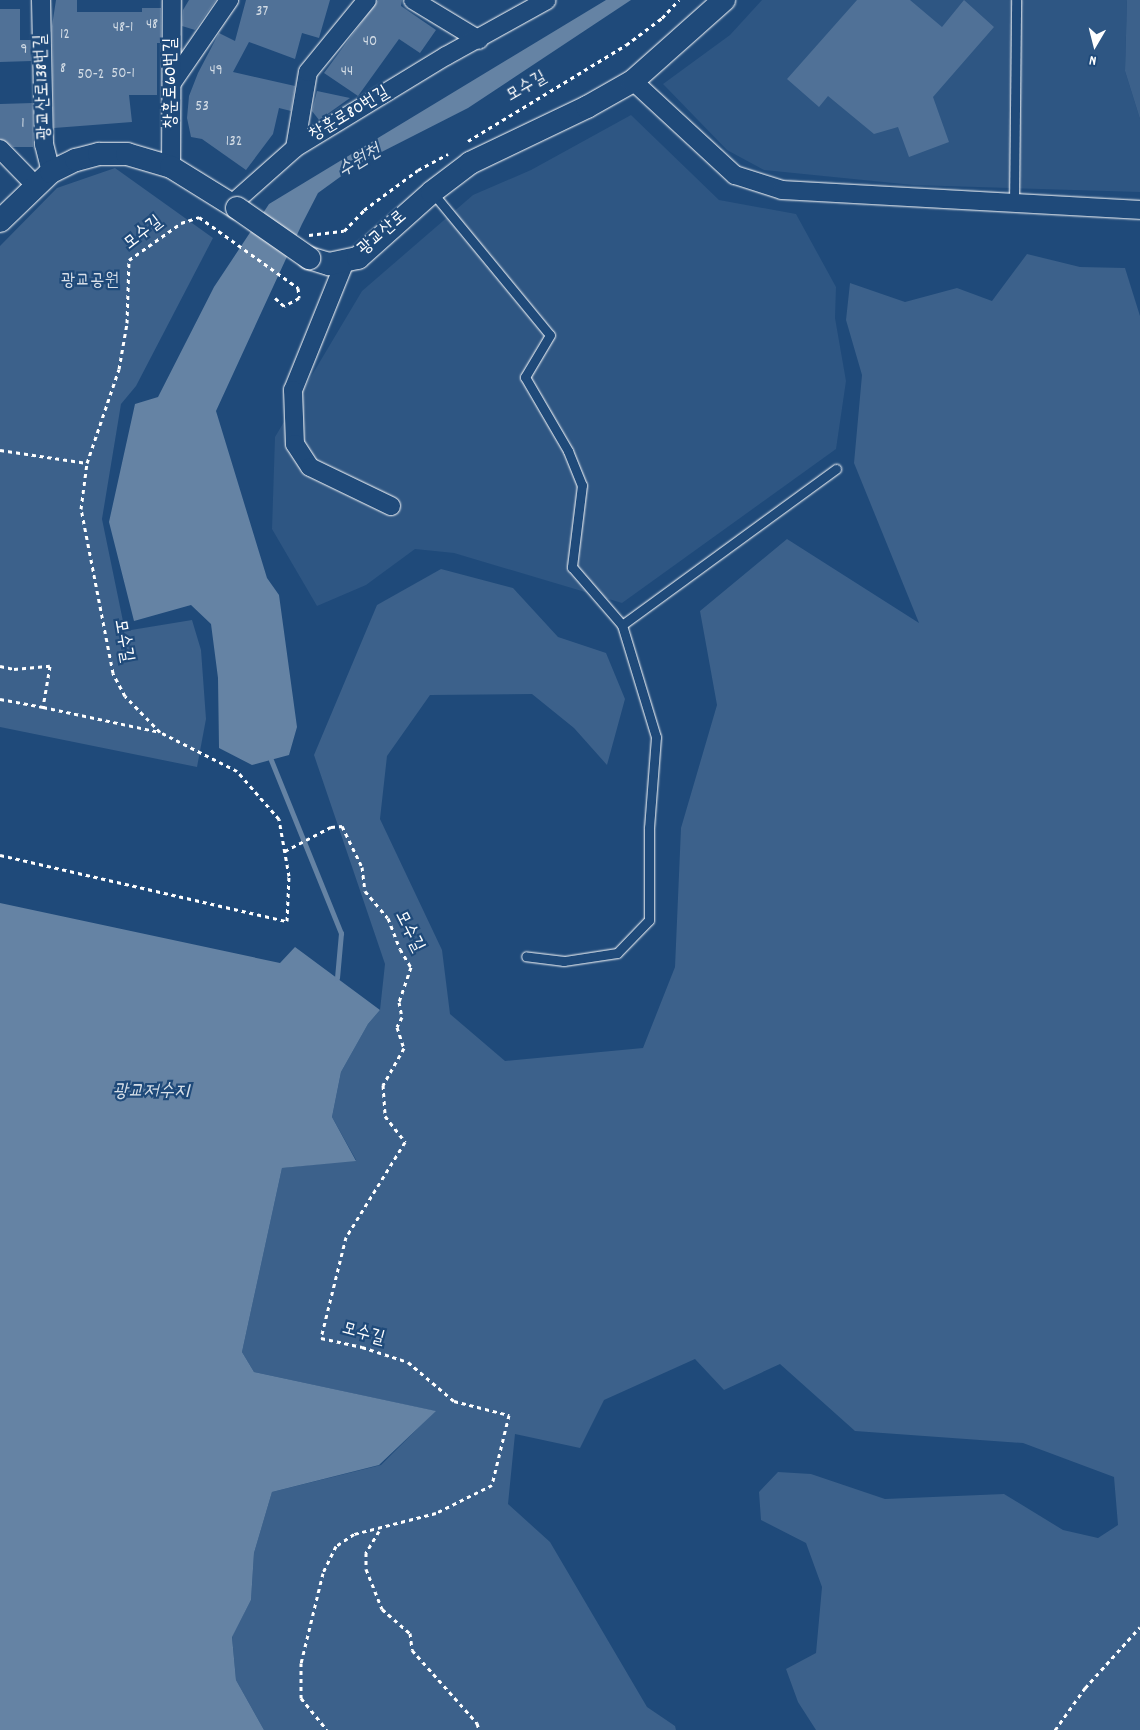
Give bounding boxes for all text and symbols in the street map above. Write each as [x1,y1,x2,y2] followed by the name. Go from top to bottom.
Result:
[256,4,268,22] house number: 37
[146,17,158,35] house number: 48
[113,20,133,38] house number: 48-1
[1070,20,1120,70] north arrow
[60,27,70,45] house number: 12
[31,34,57,140] street label: 광교산로138번길
[363,34,377,52] house number: 40
[161,37,183,129] street label: 창훈로60번길
[21,42,27,60] house number: 9
[1088,49,1098,70] text: N
[60,61,66,79] house number: 8
[209,63,223,81] house number: 49
[341,64,353,82] house number: 44
[111,66,135,84] house number: 50-1
[78,67,104,85] house number: 50-2
[503,68,551,108] street label: 모수길
[306,83,394,147] street label: 창훈로80번길
[195,99,209,117] house number: 53
[21,116,25,134] house number: 1
[226,134,242,152] house number: 132
[334,140,386,184] water label: 수원천
[354,207,412,261] street label: 광교산로
[120,212,168,256] street label: 모수길
[61,271,119,293] park label: 광교공원
[108,618,136,664] street label: 모수길
[389,908,427,956] street label: 모수길
[113,1082,189,1104] water label: 광교저수지
[339,1319,387,1351] street label: 모수길

